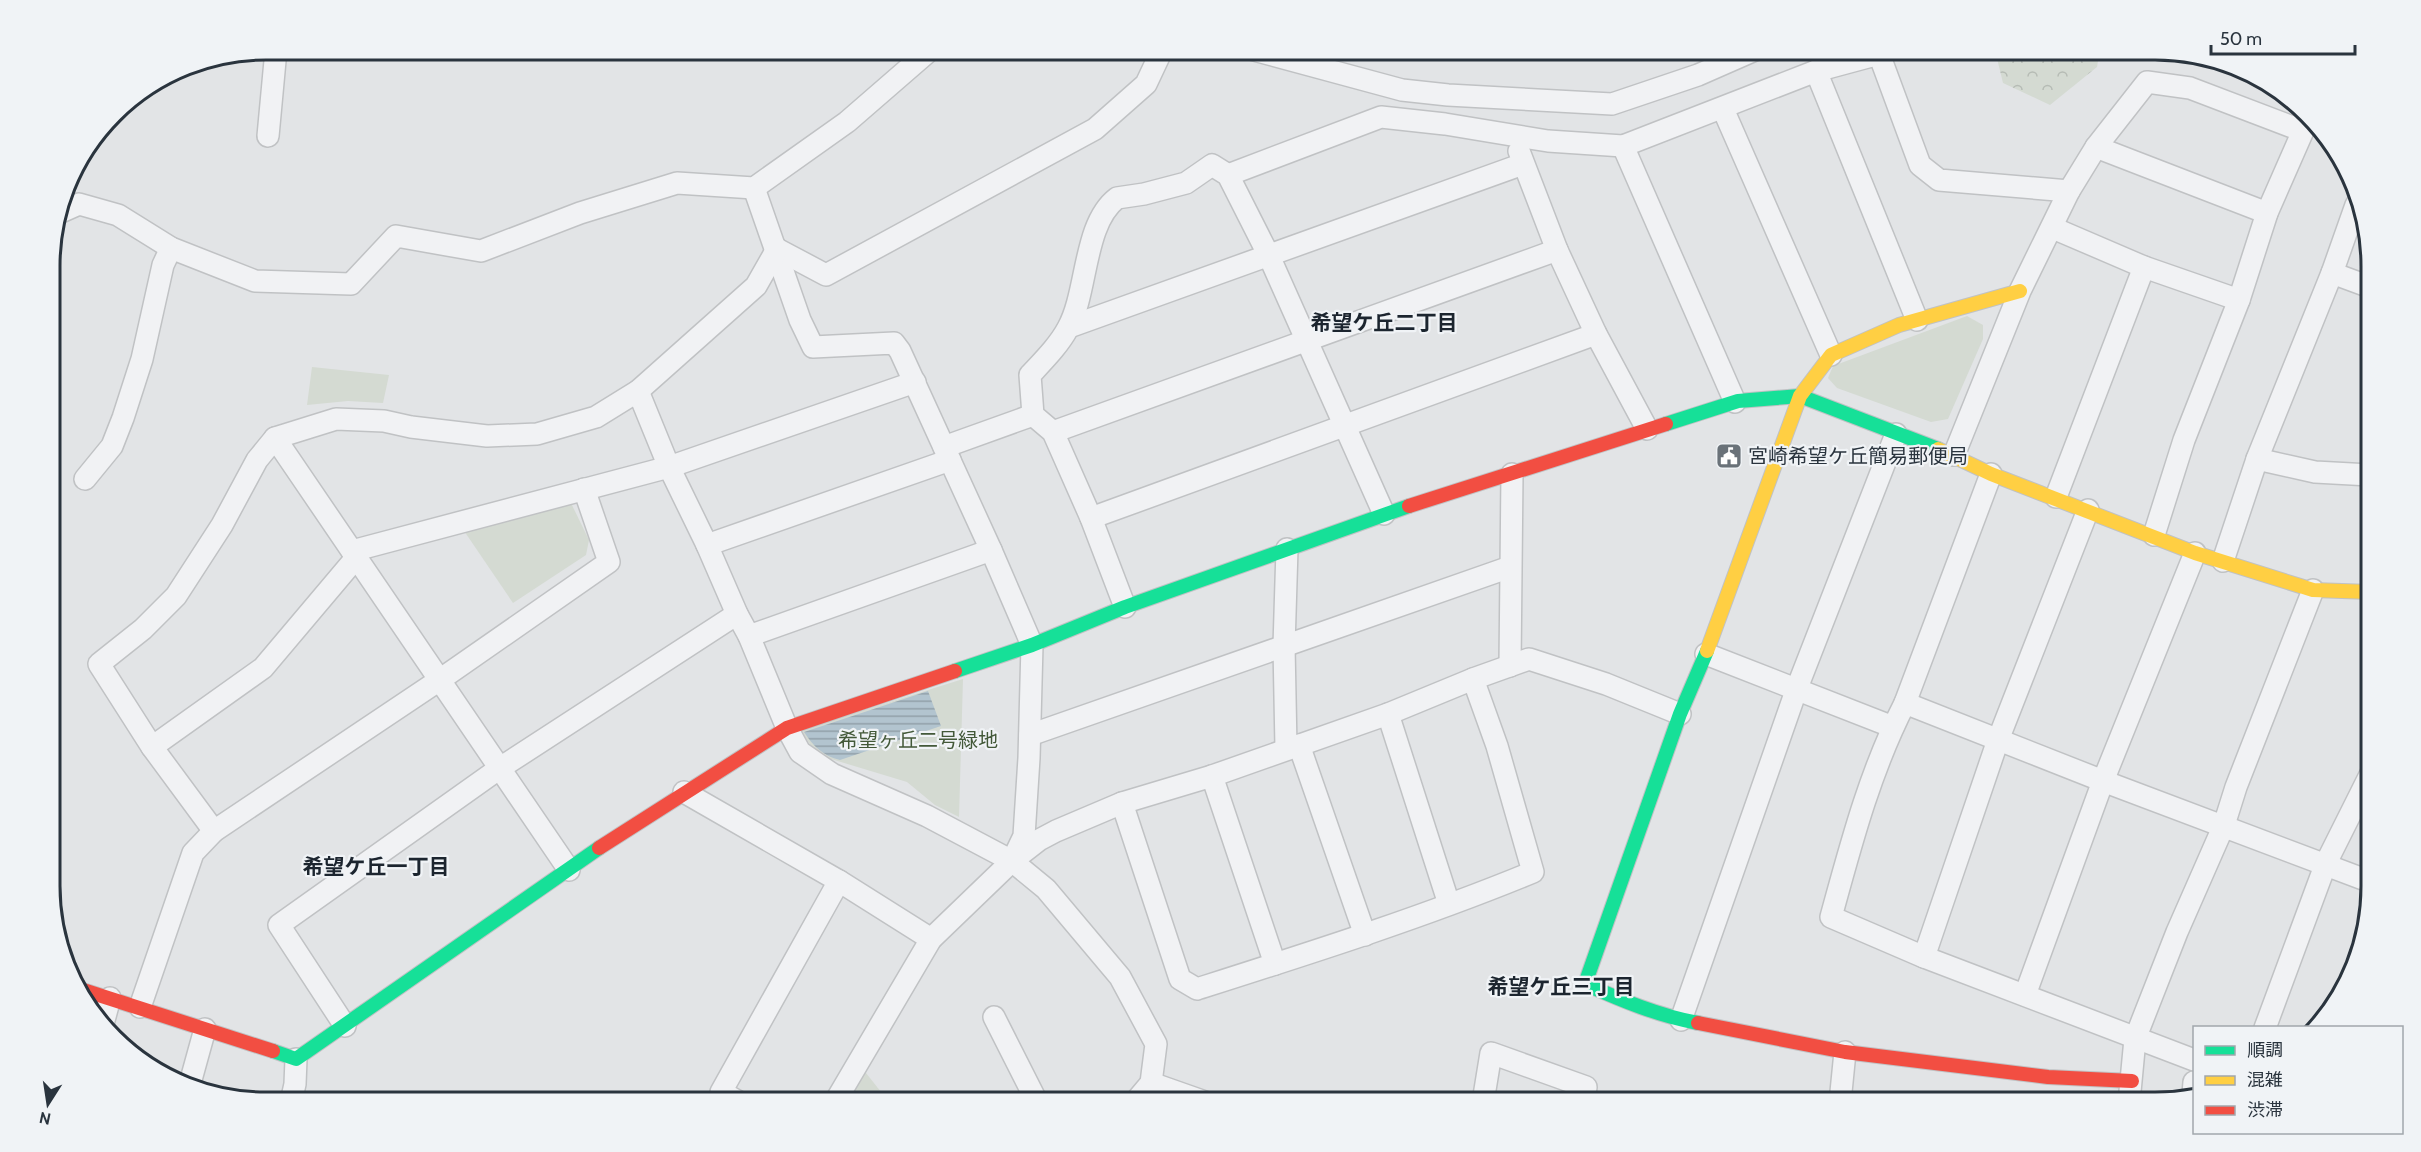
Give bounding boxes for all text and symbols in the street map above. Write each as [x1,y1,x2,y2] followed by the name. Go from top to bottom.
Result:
[2211,18,2355,56] scale bar
[2220,28,2262,50] text: 50 m
[1311,310,1458,335] district label: 希望ケ丘二丁目
[1714,441,1744,471] public building icon: 宮崎希望ケ丘簡易郵便局
[1748,444,1968,468] place label: 宮崎希望ケ丘簡易郵便局
[838,728,998,752] park label: 希望ヶ丘二号緑地
[303,854,450,879] district label: 希望ケ丘一丁目
[1488,974,1635,999] district label: 希望ケ丘三丁目
[2193,1026,2403,1134] legend
[2247,1039,2283,1061] text: 順調
[2247,1069,2283,1091] text: 混雑
[18,1074,78,1134] north arrow
[2247,1099,2283,1121] text: 渋滞
[37,1108,52,1129] text: N

